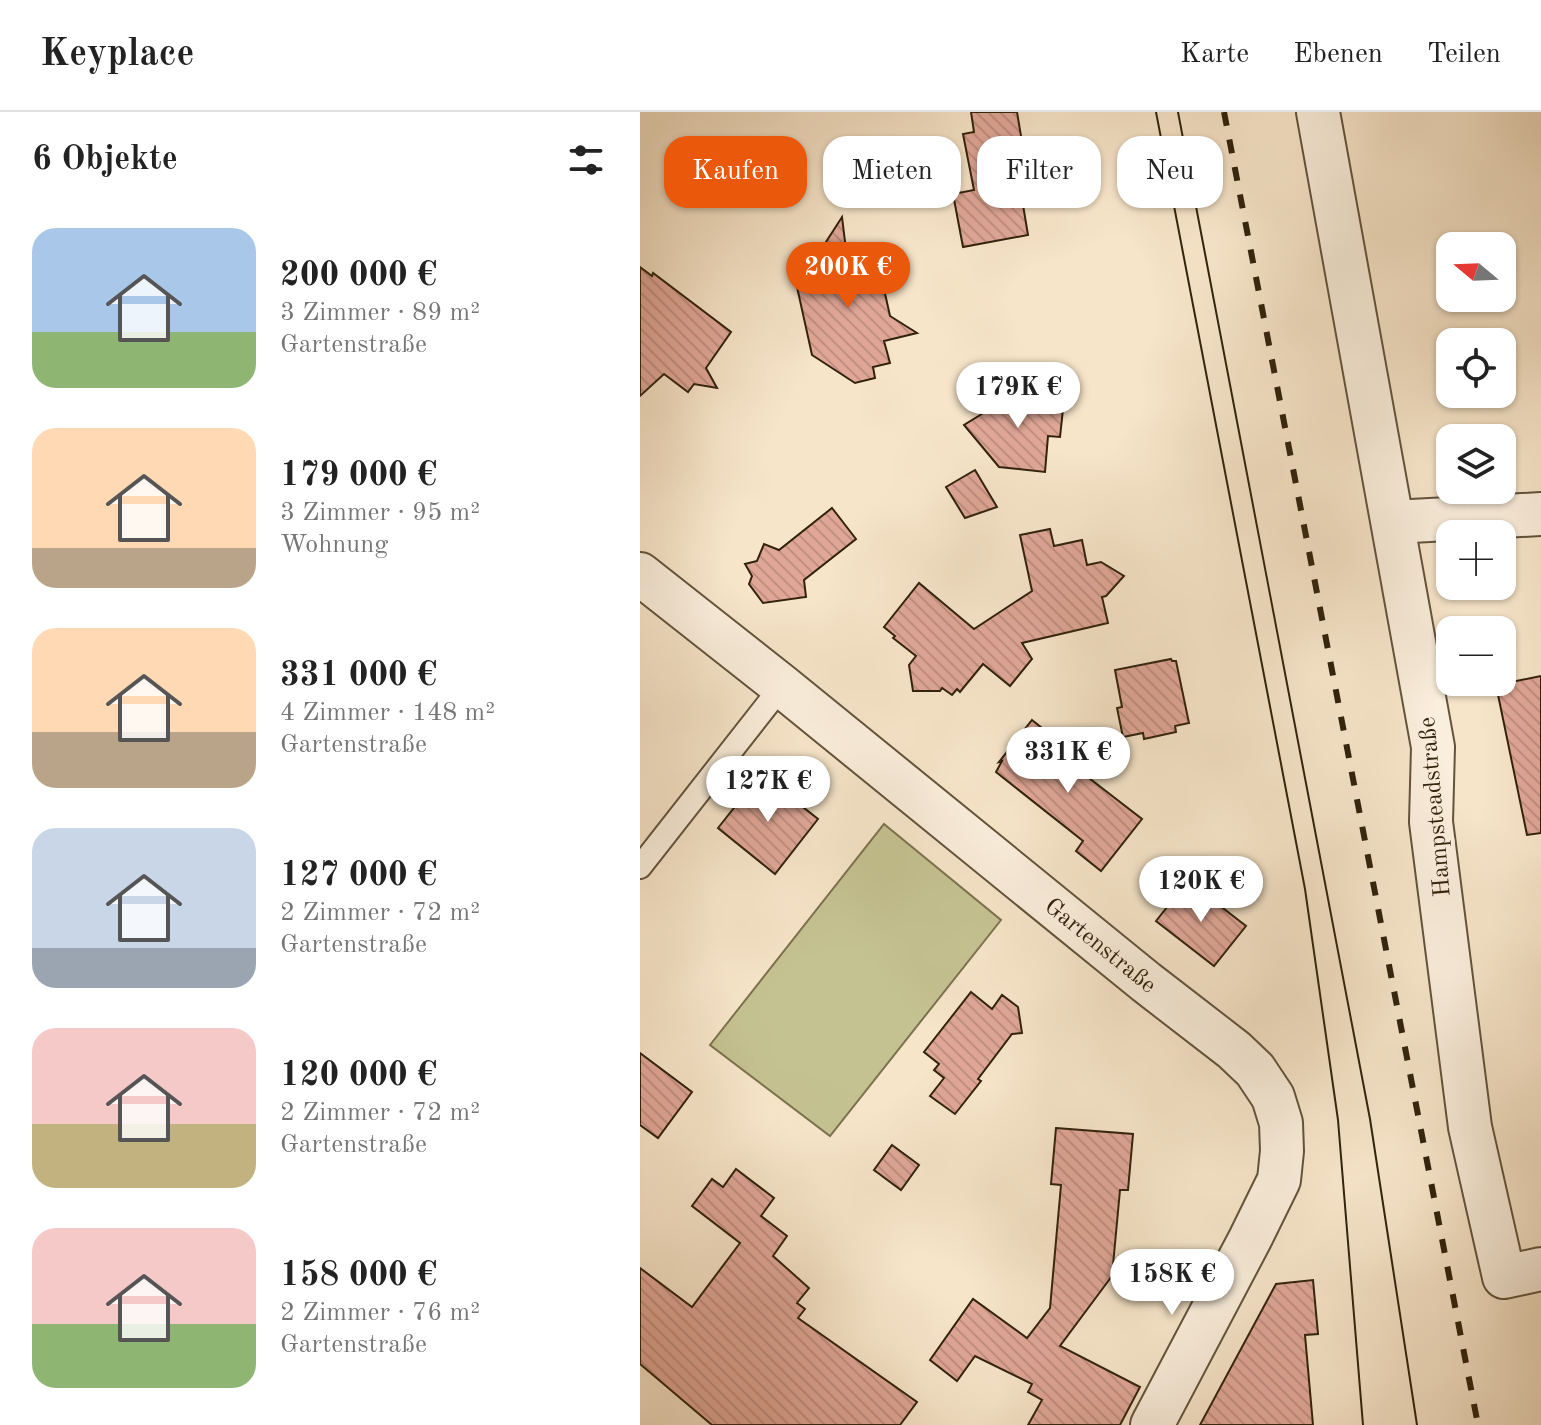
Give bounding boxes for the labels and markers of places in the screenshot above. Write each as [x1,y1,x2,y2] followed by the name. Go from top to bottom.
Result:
[783,242,913,310] pin: 200K €
[953,362,1083,430] pin: 179K €
[1003,727,1133,795] pin: 331K €
[703,756,833,824] pin: 127K €
[1136,856,1266,924] pin: 120K €
[1107,1249,1237,1317] pin: 158K €

